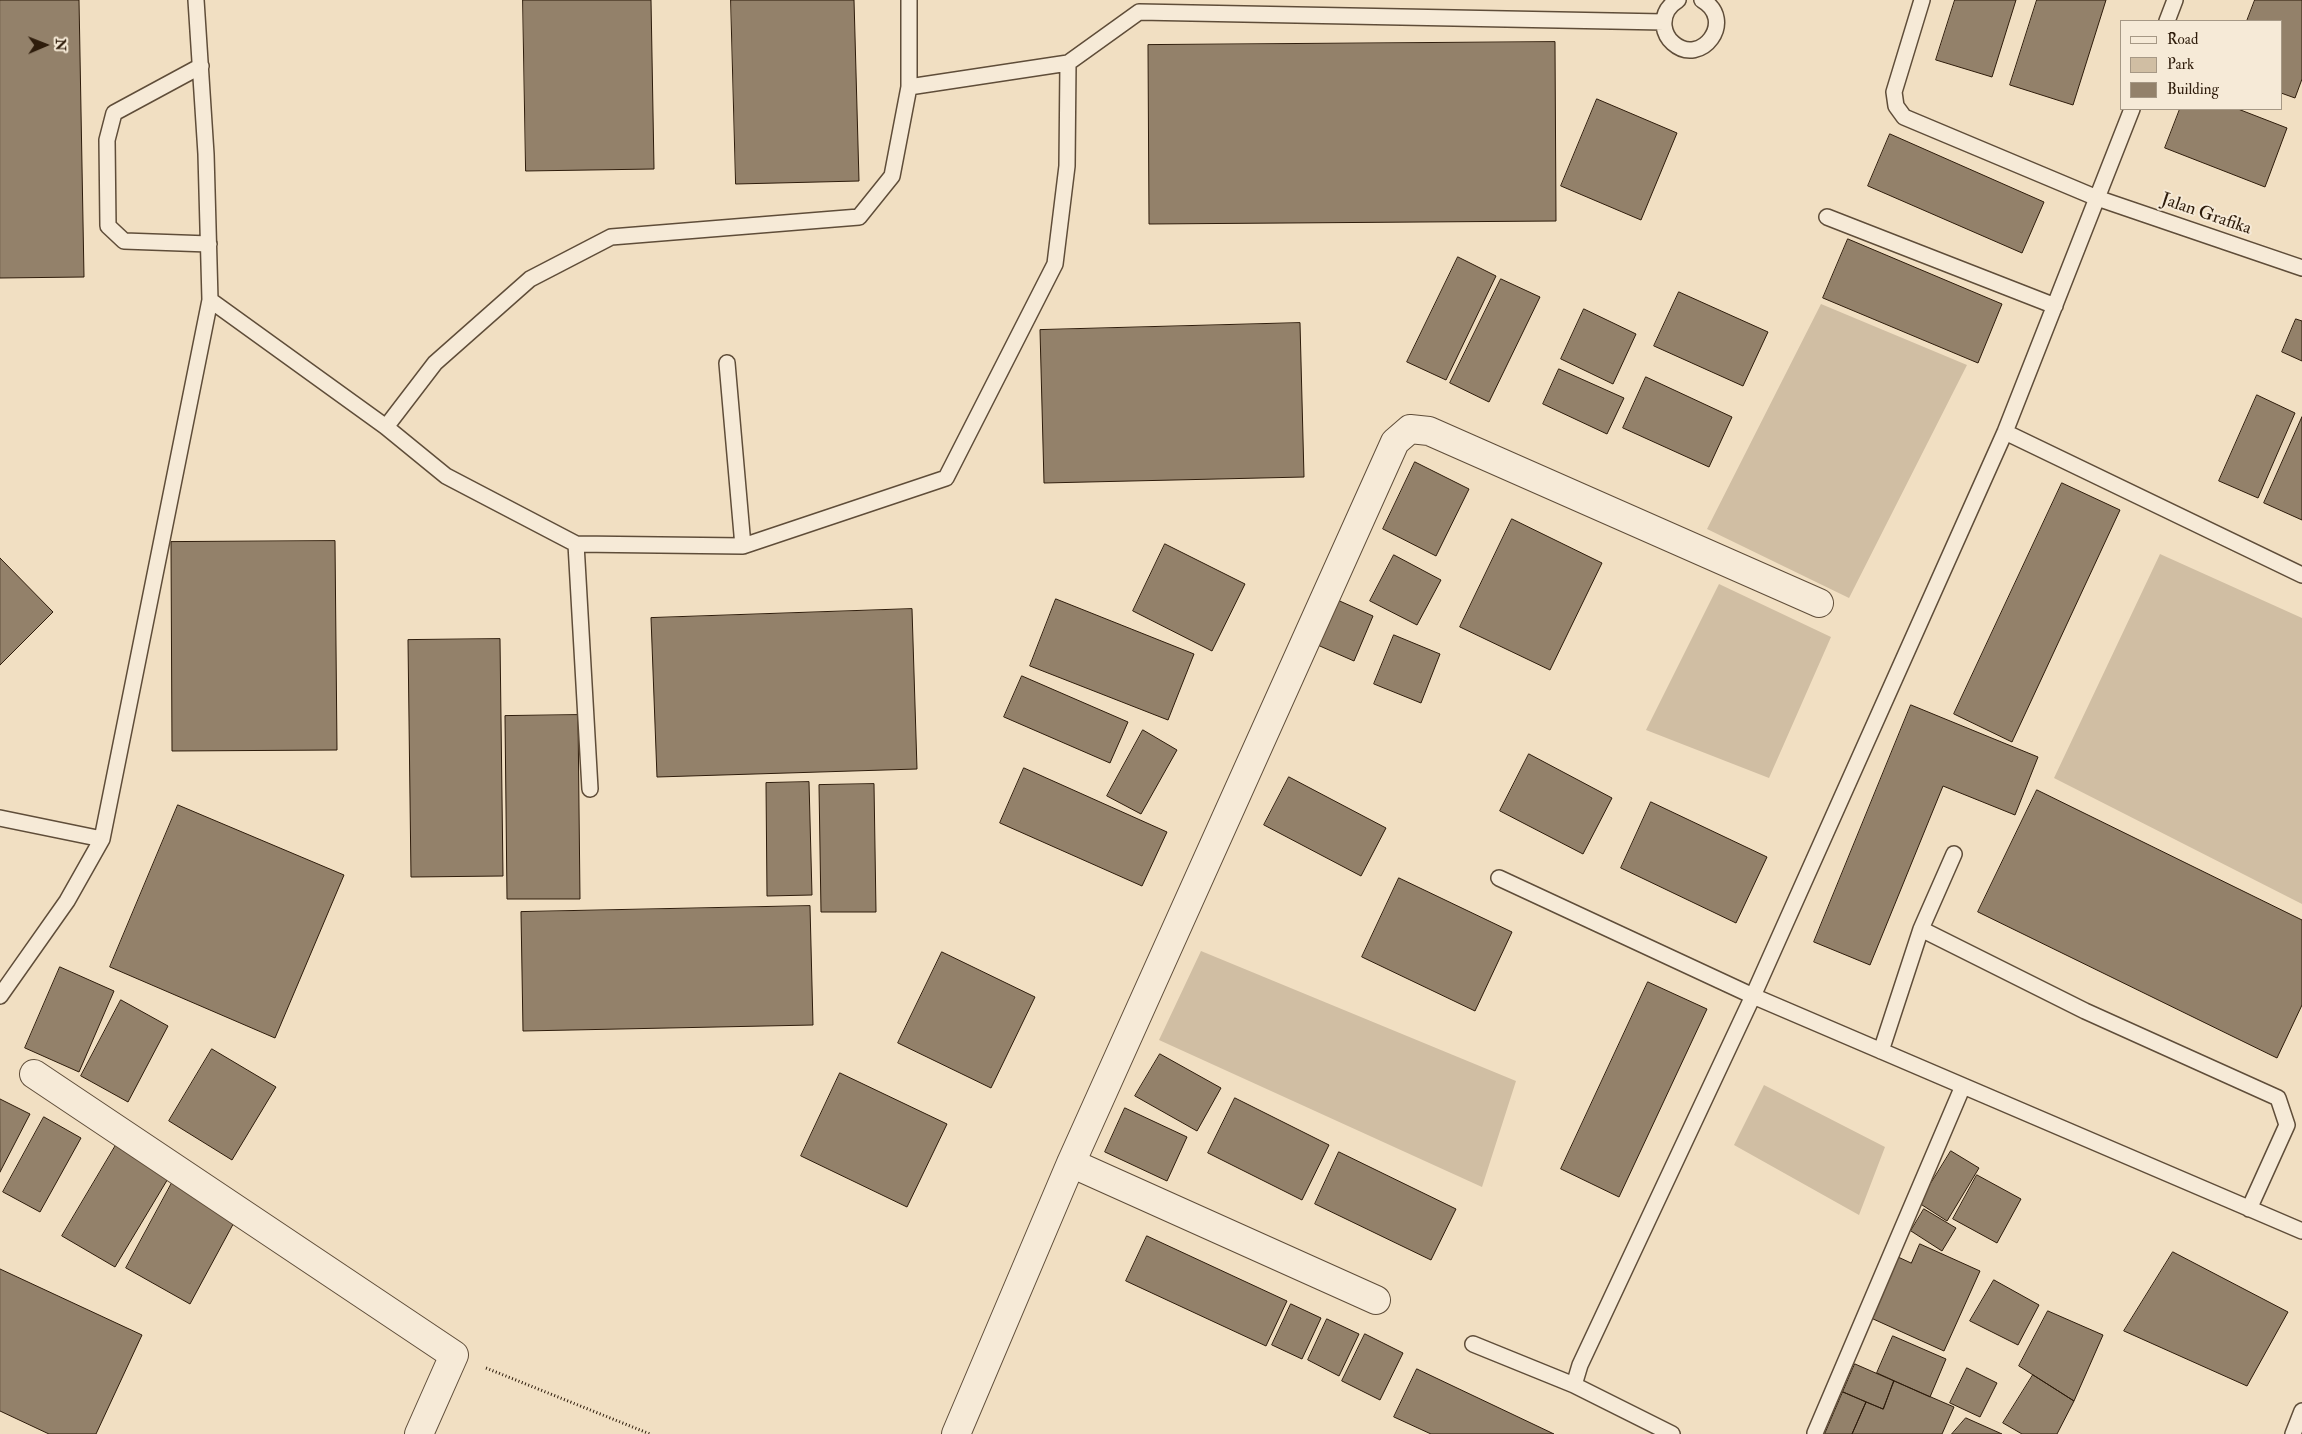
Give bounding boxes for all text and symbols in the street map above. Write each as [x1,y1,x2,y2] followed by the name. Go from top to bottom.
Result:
[20,20,70,70] north arrow
[2120,20,2282,110] legend
[2167,30,2198,49] text: Road
[52,38,69,51] text: N
[2167,55,2194,74] text: Park
[2167,80,2219,99] text: Building
[2158,189,2254,241] street label: Jalan Grafika

